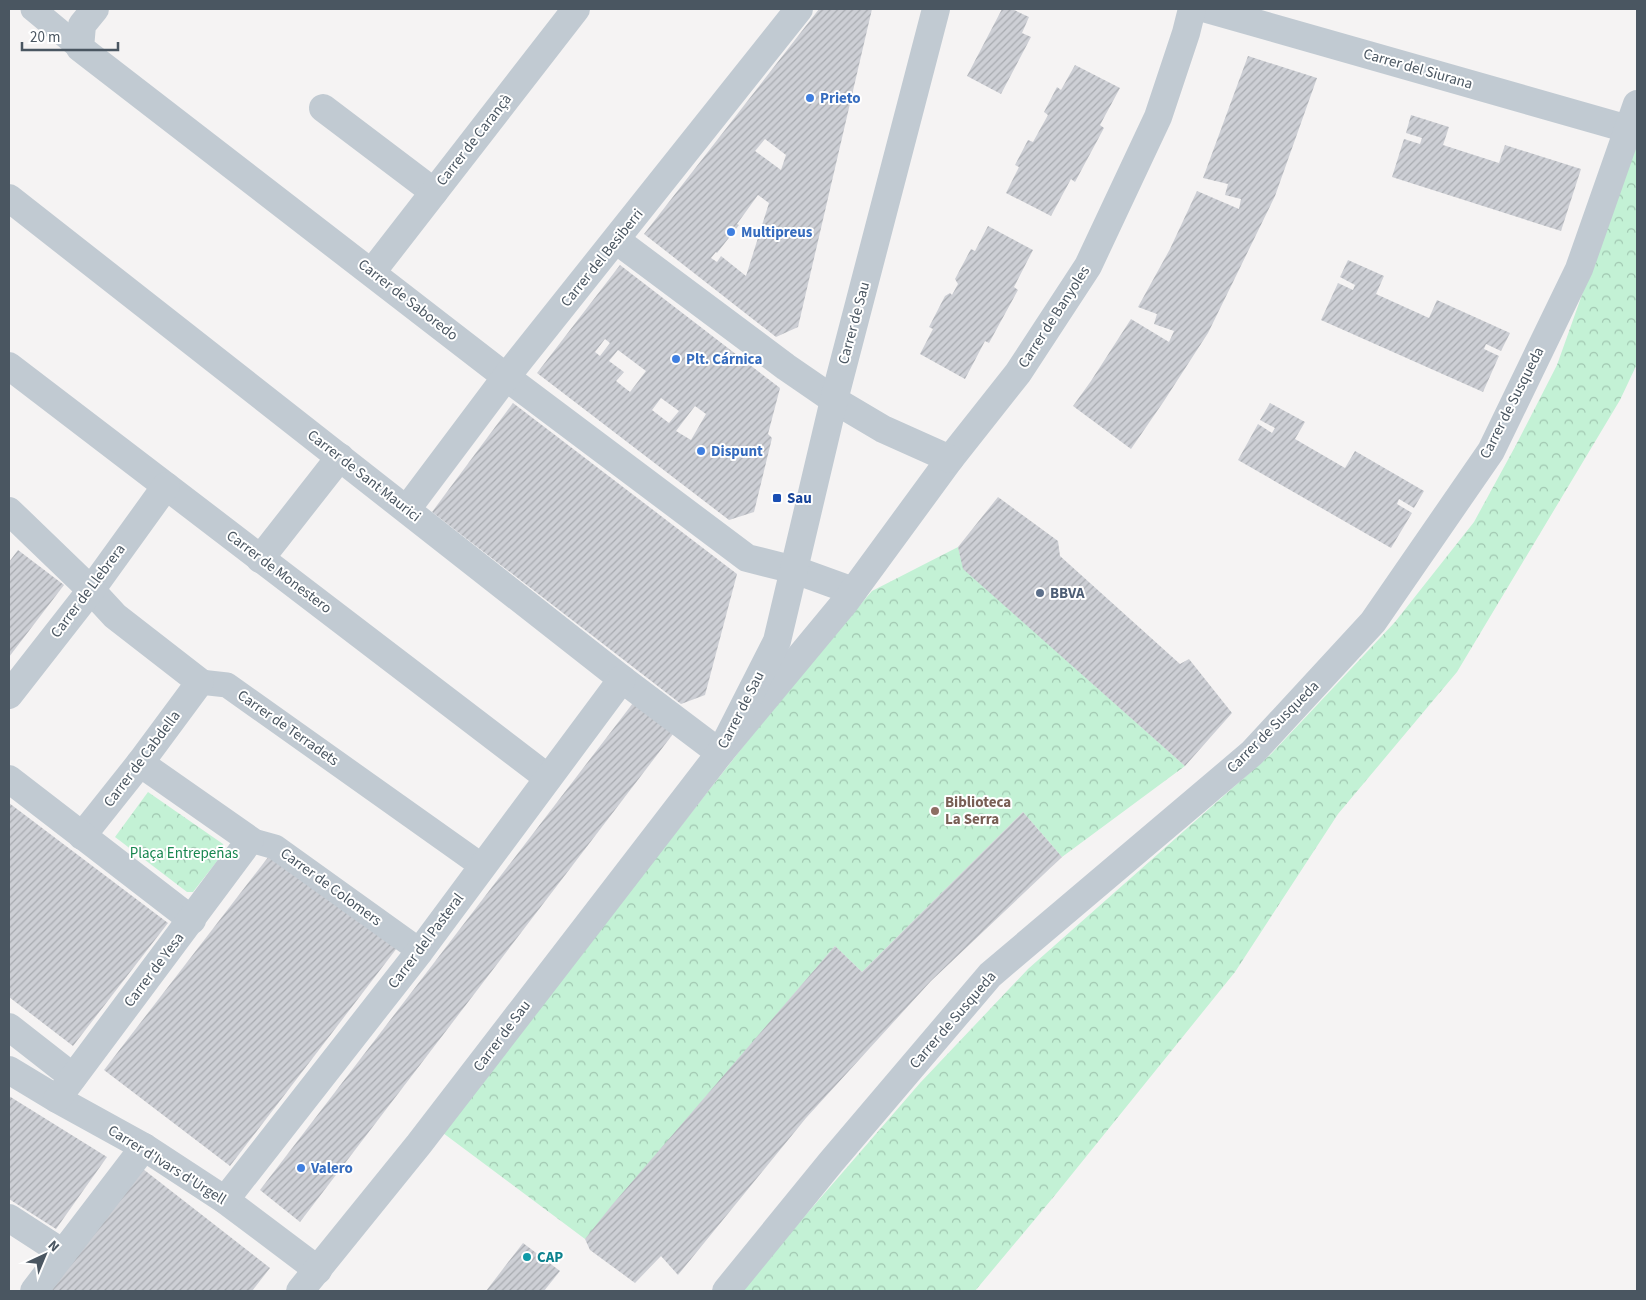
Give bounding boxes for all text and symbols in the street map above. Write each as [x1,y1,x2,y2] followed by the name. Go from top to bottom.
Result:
[22,20,119,52] scale bar
[30,27,60,48] text: 20 m
[1361,43,1475,95] street label: Carrer del Siurana
[820,88,860,109] place label: Prieto
[431,89,517,191] street label: Carrer de Carançà
[804,92,816,104] marker: Prieto
[556,204,648,312] street label: Carrer del Besiberri
[741,222,813,243] place label: Multipreus
[725,226,737,238] marker: Multipreus
[354,254,462,346] street label: Carrer de Saboredo
[1013,262,1095,372] street label: Carrer de Banyoles
[833,279,875,367] street label: Carrer de Sau
[1475,343,1549,463] street label: Carrer de Susqueda
[686,349,762,370] place label: Plt. Cárnica
[670,353,682,365] marker: Plt. Cárnica
[303,425,425,527] street label: Carrer de Sant Maurici
[711,441,763,462] place label: Dispunt
[695,445,707,457] marker: Dispunt
[787,488,812,509] place label: Sau
[771,492,783,504] marker: Sau
[222,525,336,619] street label: Carrer de Monestero
[46,540,130,642] street label: Carrer de Llebrera
[1050,583,1085,604] place label: BBVA
[1034,587,1046,599] marker: BBVA
[712,668,770,752] street label: Carrer de Sau
[1222,676,1324,778] street label: Carrer de Susqueda
[233,685,343,771] street label: Carrer de Terradets
[99,706,185,812] street label: Carrer de Cabdella
[945,792,1011,830] place label: Biblioteca La Serra
[929,805,941,817] marker: Biblioteca La Serra
[130,843,238,864] park label: Plaça Entrepeñas
[276,843,386,931] street label: Carrer de Colomers
[383,889,469,993] street label: Carrer del Pasteral
[119,928,189,1012] street label: Carrer de Yesa
[905,967,1001,1073] street label: Carrer de Susqueda
[468,996,536,1076] street label: Carrer de Sau
[104,1120,230,1210] street label: Carrer d'Ivars d'Urgell
[310,1158,353,1179] place label: Valero
[295,1162,307,1174] marker: Valero
[20,1230,70,1280] north arrow
[43,1236,64,1257] text: N
[537,1247,563,1268] place label: CAP
[521,1251,533,1263] marker: CAP

